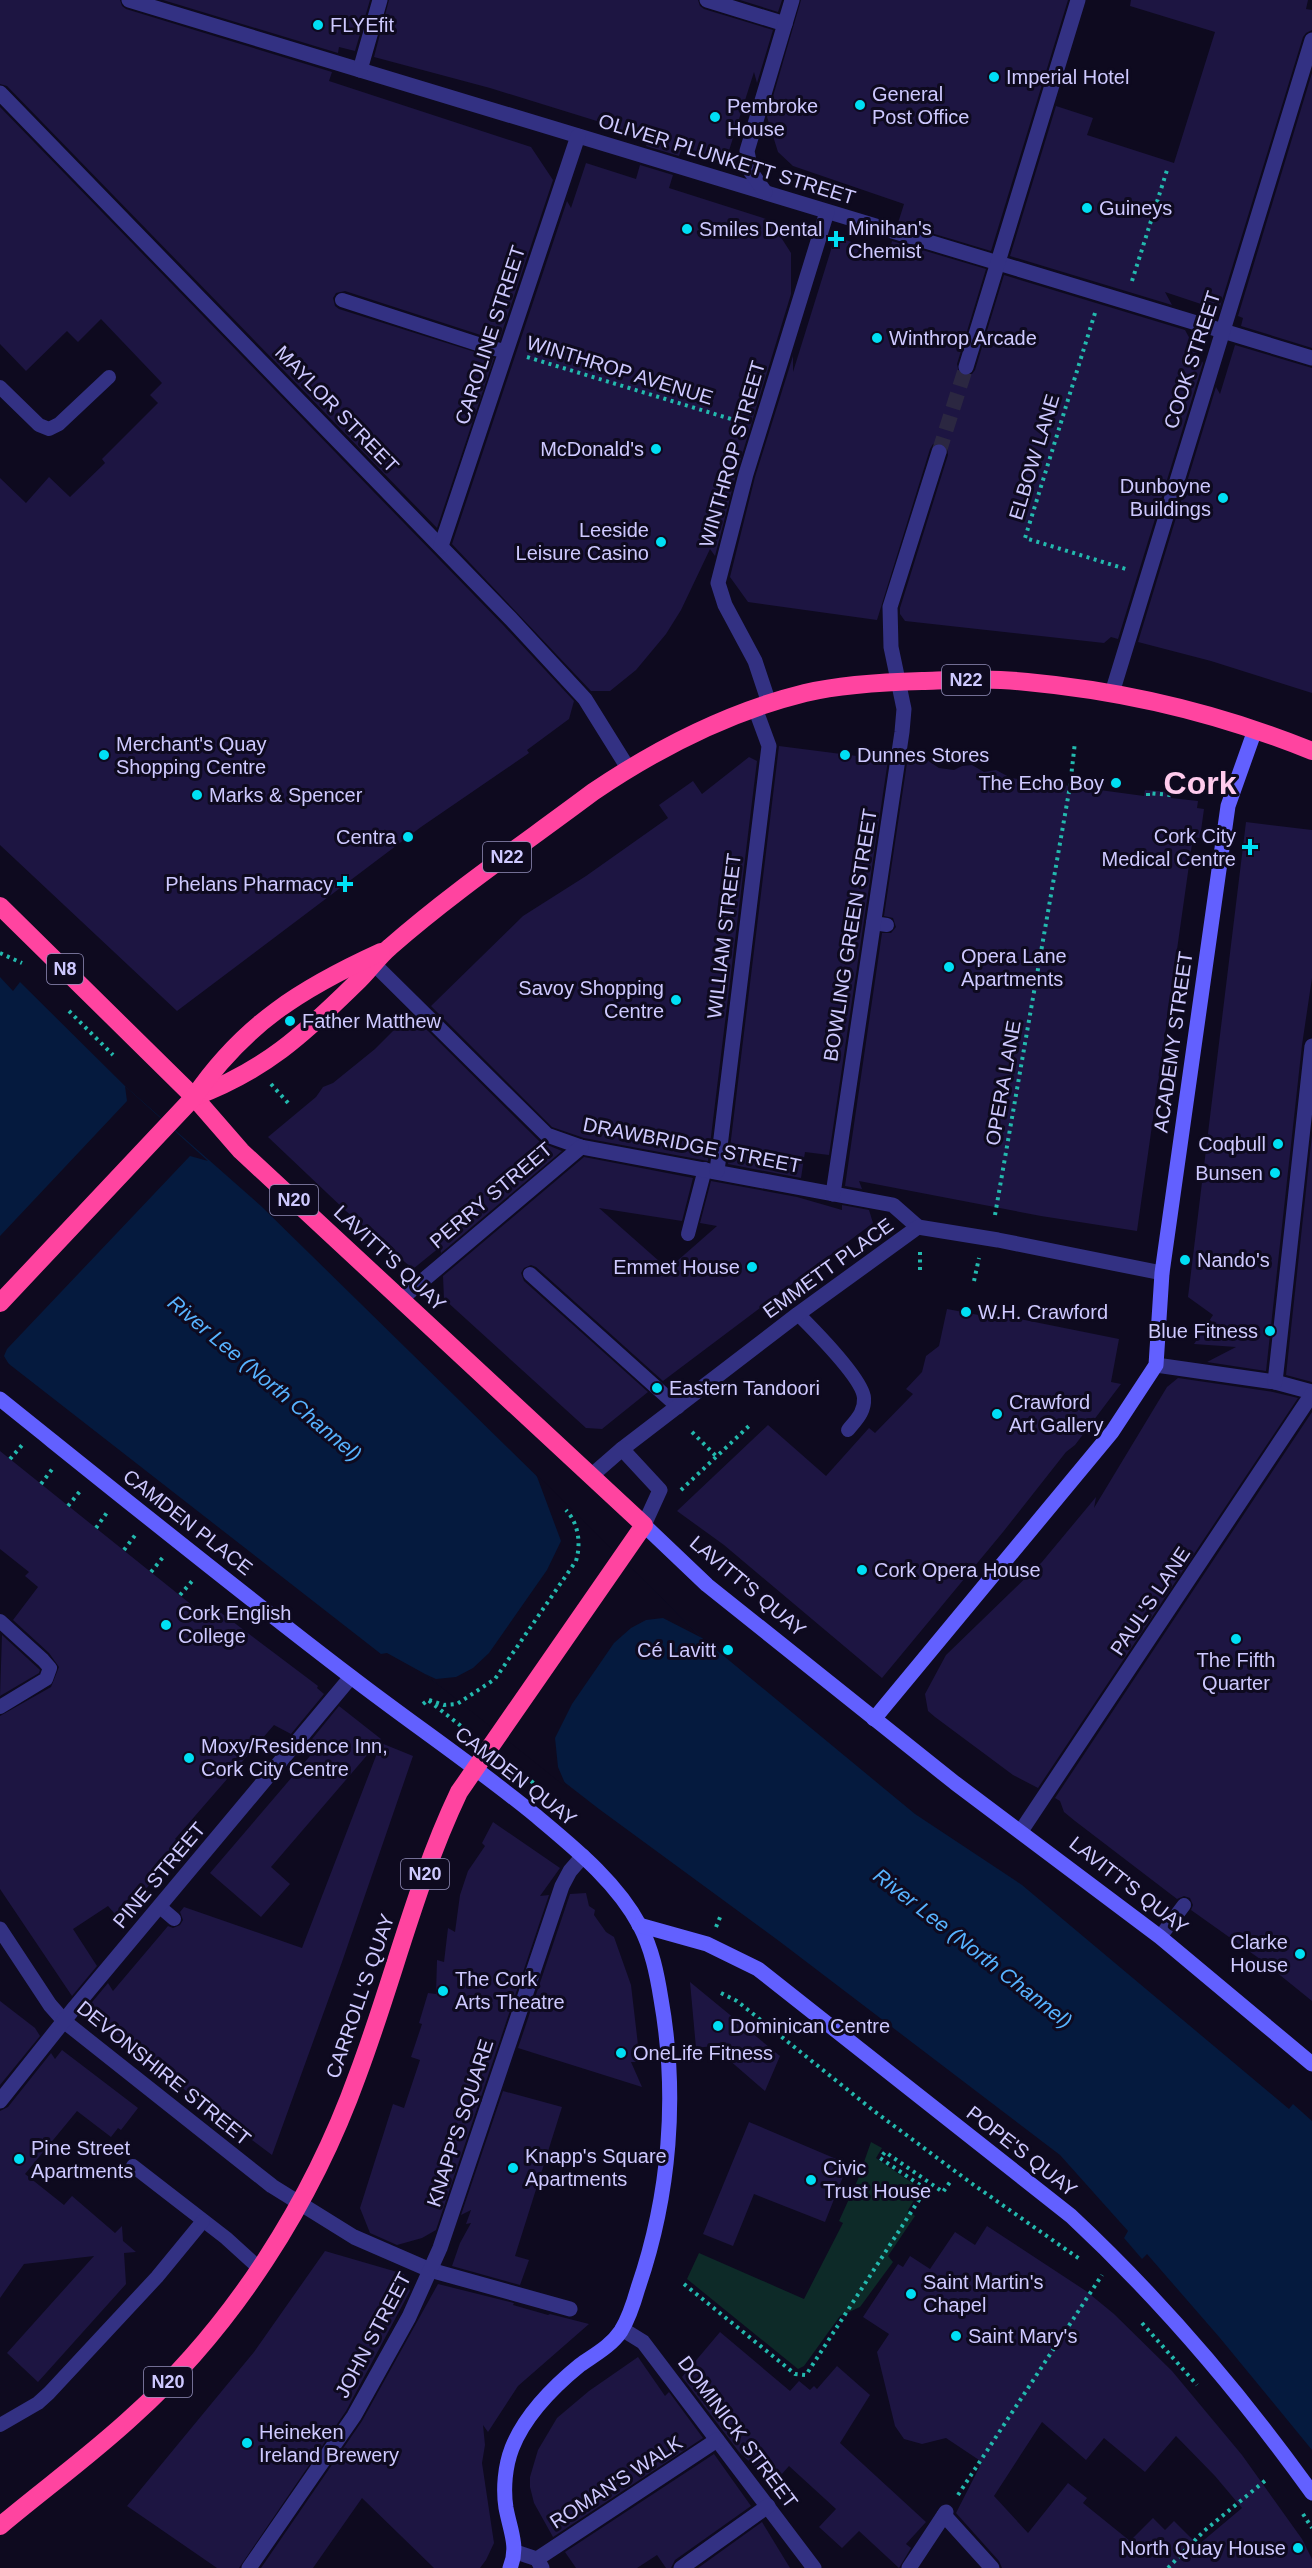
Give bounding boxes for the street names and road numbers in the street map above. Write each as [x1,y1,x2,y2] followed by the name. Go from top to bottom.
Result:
[596,109,858,209] street label: OLIVER PLUNKETT STREET
[451,243,529,427] street label: CAROLINE STREET
[1159,288,1225,432] street label: COOK STREET
[524,331,716,409] street label: WINTHROP AVENUE
[271,341,403,477] street label: MAYLOR STREET
[695,358,769,550] street label: WINTHROP STREET
[1004,392,1064,522] street label: ELBOW LANE
[942,665,990,695] road number: N22
[819,807,881,1063] street label: BOWLING GREEN STREET
[483,842,531,872] road number: N22
[703,852,745,1020] street label: WILLIAM STREET
[1149,950,1197,1134] street label: ACADEMY STREET
[47,954,83,984] road number: N8
[981,1019,1025,1147] street label: OPERA LANE
[581,1113,803,1177] street label: DRAWBRIDGE STREET
[425,1138,557,1252] street label: PERRY STREET
[270,1185,318,1215] road number: N20
[330,1201,450,1315] street label: LAVITT'S QUAY
[759,1213,897,1323] street label: EMMETT PLACE
[119,1465,257,1579] street label: CAMDEN PLACE
[686,1531,810,1641] street label: LAVITT'S QUAY
[1106,1543,1194,1659] street label: PAUL'S LANE
[451,1722,581,1830] street label: CAMDEN QUAY
[108,1818,210,1932] street label: PINE STREET
[1065,1832,1193,1938] street label: LAVITT'S QUAY
[401,1859,449,1889] road number: N20
[322,1911,398,2081] street label: CARROLL'S QUAY
[73,1996,255,2150] street label: DEVONSHIRE STREET
[423,2036,497,2210] street label: KNAPP'S SQUARE
[963,2101,1081,2201] street label: POPE'S QUAY
[331,2269,415,2401] street label: JOHN STREET
[674,2352,802,2512] street label: DOMINICK STREET
[144,2367,192,2397] road number: N20
[546,2431,687,2533] street label: ROMAN'S WALK

